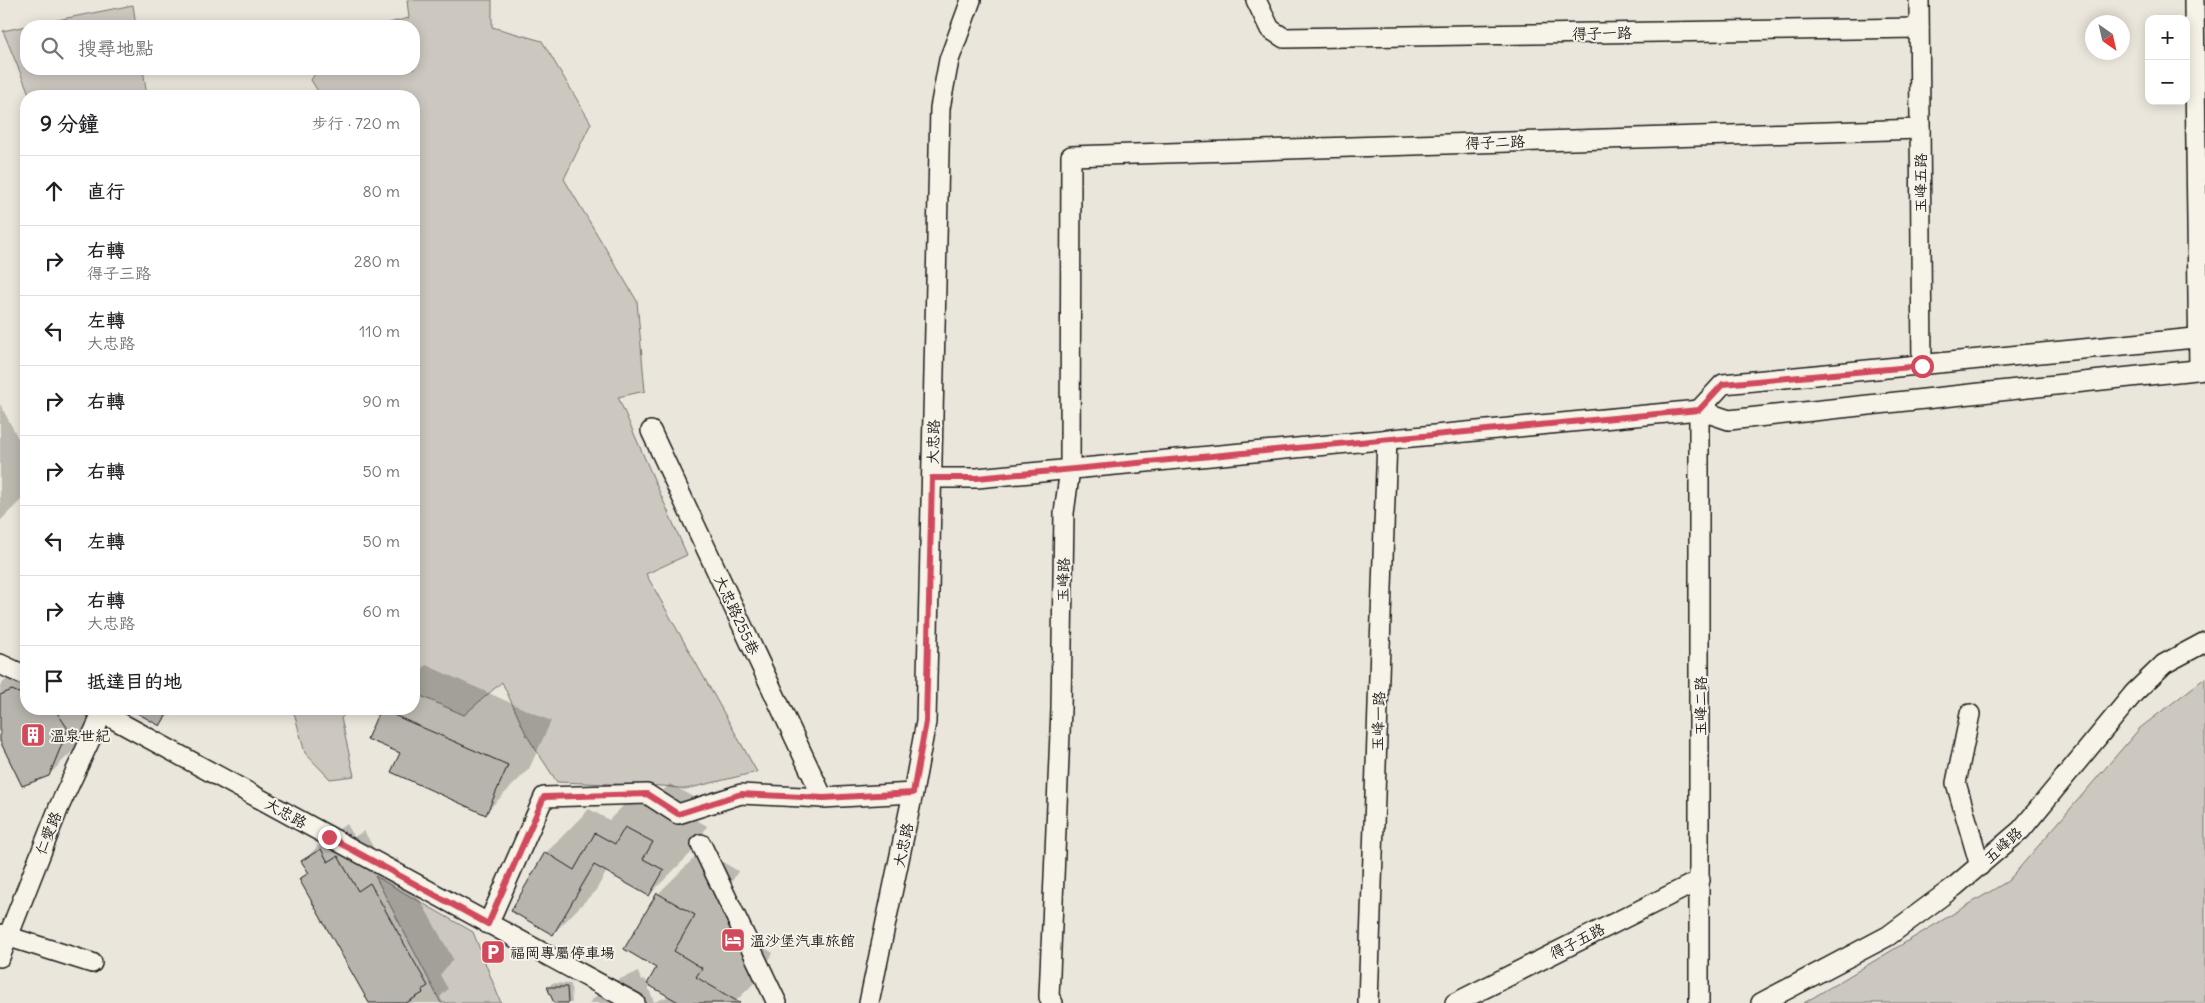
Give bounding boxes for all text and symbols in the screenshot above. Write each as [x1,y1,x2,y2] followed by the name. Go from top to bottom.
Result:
[2085,15,2130,60] north arrow
[2145,15,2190,105] map controls
[2145,15,2190,60] button: +
[20,20,420,75] search box
[1572,23,1632,43] street label: 得子一路
[38,34,66,62] icon: search
[78,36,154,60] text: 搜尋地點
[2145,60,2190,105] button: −
[40,110,99,137] text: 9 分鐘
[312,113,400,133] text: 步行 · 720 m
[1465,131,1525,153] street label: 得子二路
[1911,153,1930,213] street label: 玉峰五路
[40,177,68,205] icon: ahead
[87,179,125,203] text: 直行
[362,181,400,201] text: 80 m
[87,238,125,262] text: 右轉
[40,247,68,275] icon: right
[354,251,400,271] text: 280 m
[87,263,151,283] text: 得子三路
[87,308,125,332] text: 左轉
[40,317,68,345] icon: left
[359,321,400,341] text: 110 m
[87,333,135,353] text: 大忠路
[1911,355,1934,378] route start
[40,387,68,415] icon: right
[87,389,125,413] text: 右轉
[362,391,400,411] text: 90 m
[923,419,943,465] street label: 大忠路
[40,457,68,485] icon: right
[87,459,125,483] text: 右轉
[362,461,400,481] text: 50 m
[40,527,68,555] icon: left
[87,529,125,553] text: 左轉
[362,531,400,551] text: 50 m
[1053,557,1073,603] street label: 玉峰路
[710,572,764,658] street label: 大忠路255巷
[87,588,125,612] text: 右轉
[40,597,68,625] icon: right
[362,601,400,621] text: 60 m
[87,613,135,633] text: 大忠路
[40,667,68,695] icon: arrive
[87,669,182,693] text: 抵達目的地
[1691,676,1710,736] street label: 玉峰二路
[1367,691,1389,751] street label: 玉峰一路
[20,722,46,748] building icon: 溫泉世紀
[50,726,110,745] place label: 溫泉世紀
[262,794,310,832] street label: 大忠路
[31,809,65,857] street label: 仁愛路
[889,821,917,869] street label: 大忠路
[1980,823,2026,867] street label: 五峰路
[318,826,341,849] route end
[1546,919,1608,963] street label: 得子五路
[720,927,746,953] hotel icon: 溫沙堡汽車旅館
[750,931,855,950] place label: 溫沙堡汽車旅館
[480,939,506,965] parking icon: 福岡專屬停車場
[510,943,615,962] place label: 福岡專屬停車場

